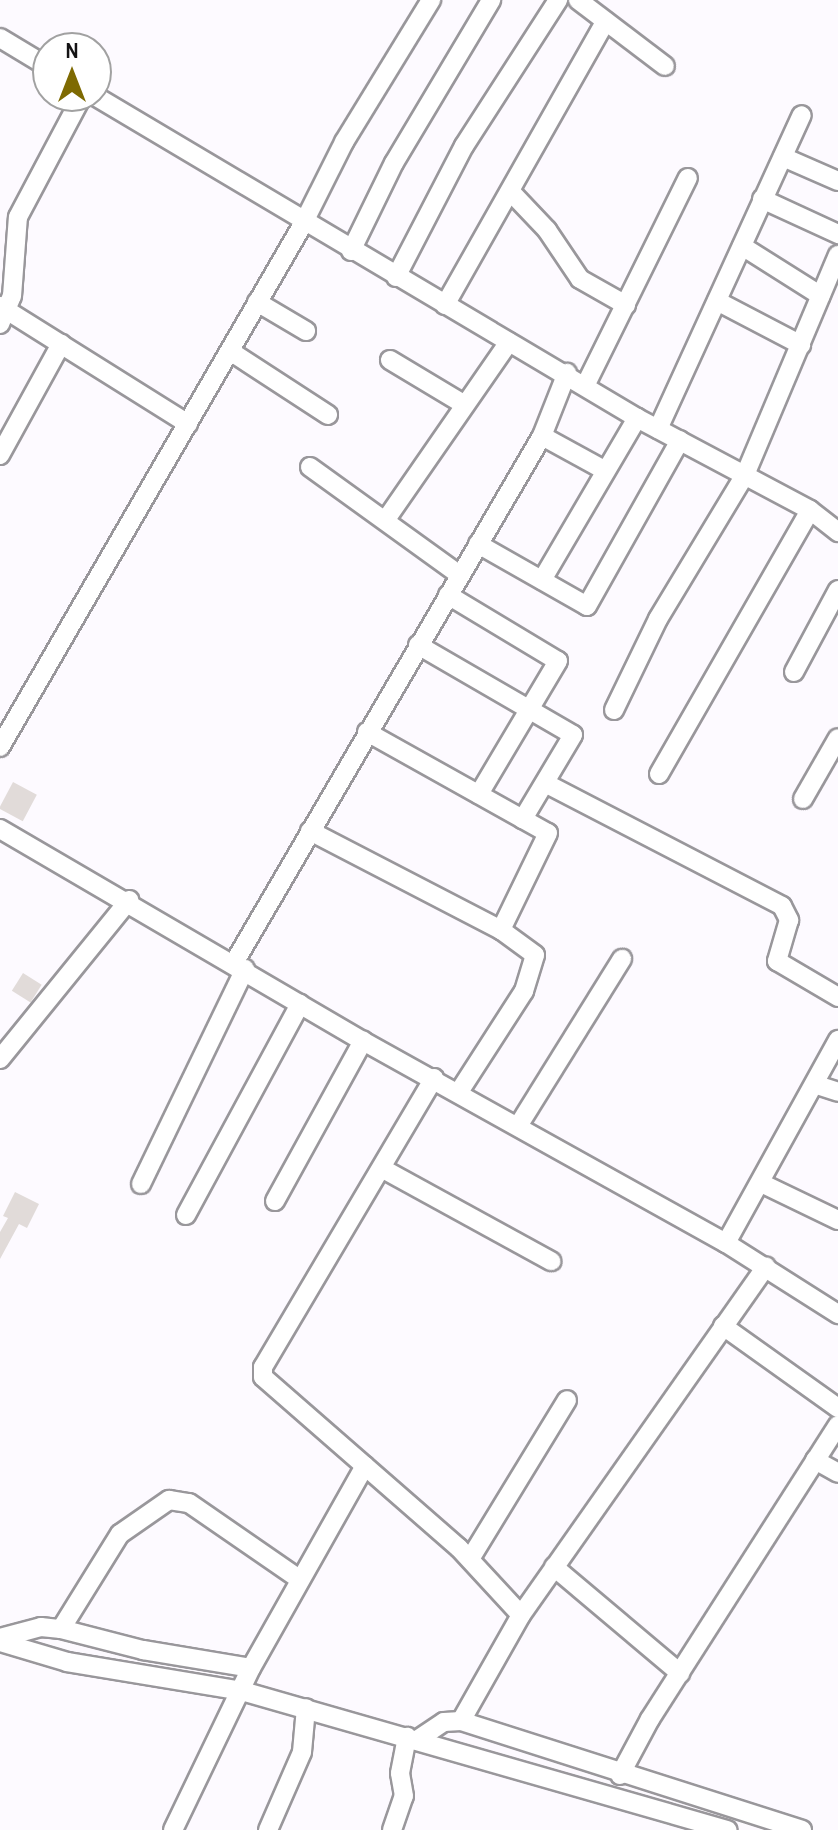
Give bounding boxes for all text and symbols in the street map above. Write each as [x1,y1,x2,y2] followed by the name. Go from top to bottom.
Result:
[32,32,112,112] north arrow
[65,35,79,65] text: N

